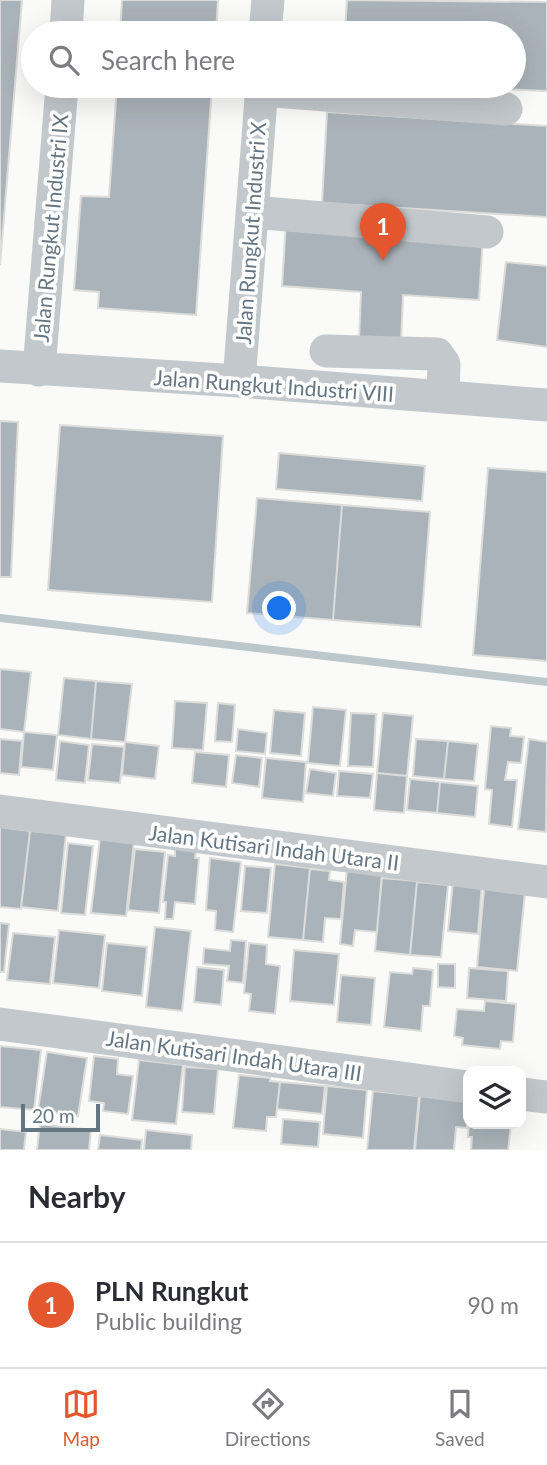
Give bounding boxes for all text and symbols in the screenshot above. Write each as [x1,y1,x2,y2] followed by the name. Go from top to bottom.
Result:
[21,21,526,98] search box
[45,41,83,79] icon: search
[101,44,235,76] text: Search here
[28,113,72,343] street label: Jalan Rungkut Industri IX
[230,121,270,345] street label: Jalan Rungkut Industri X
[360,203,406,261] pin: 1
[153,364,395,406] street label: Jalan Rungkut Industri VIII
[262,591,296,625] your location
[147,819,401,875] street label: Jalan Kutisari Indah Utara II
[105,1025,363,1085] street label: Jalan Kutisari Indah Utara III
[463,1066,526,1129] map controls
[463,1066,526,1129] button: layers
[21,1101,100,1133] scale bar
[32,1104,75,1127] text: 20 m
[28,1178,126,1214] text: Nearby
[95,1275,248,1307] text: PLN Rungkut
[44,1291,58,1319] text: 1
[468,1291,519,1319] text: 90 m
[95,1307,242,1335] text: Public building
[62,1385,100,1450] tab: Map
[225,1385,311,1450] tab: Directions
[435,1385,485,1450] tab: Saved

